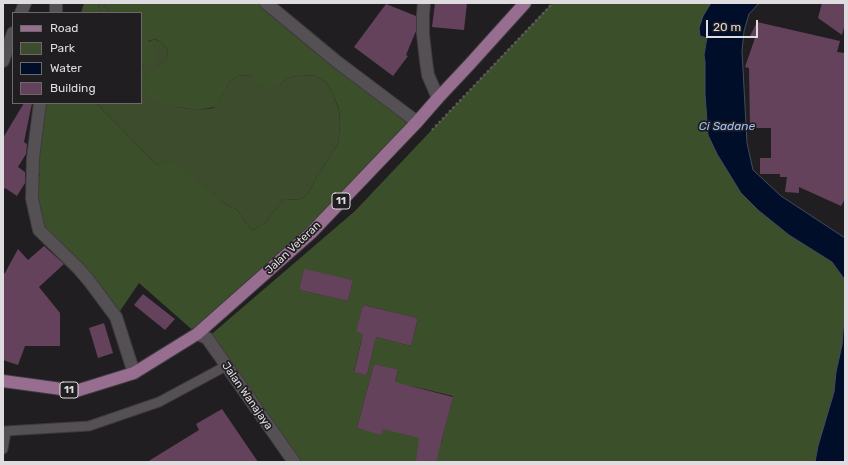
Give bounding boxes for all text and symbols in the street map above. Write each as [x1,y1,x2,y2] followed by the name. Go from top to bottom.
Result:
[12,12,142,104] legend
[708,12,760,38] scale bar
[713,20,741,34] text: 20 m
[50,21,78,35] text: Road
[50,41,75,55] text: Park
[50,61,82,75] text: Water
[50,81,96,95] text: Building
[699,120,755,134] water label: Ci Sadane
[332,193,350,209] road number: 11
[262,219,324,277] street label: Jalan Veteran
[219,360,275,432] street label: Jalan Wanajaya
[60,382,78,398] road number: 11

